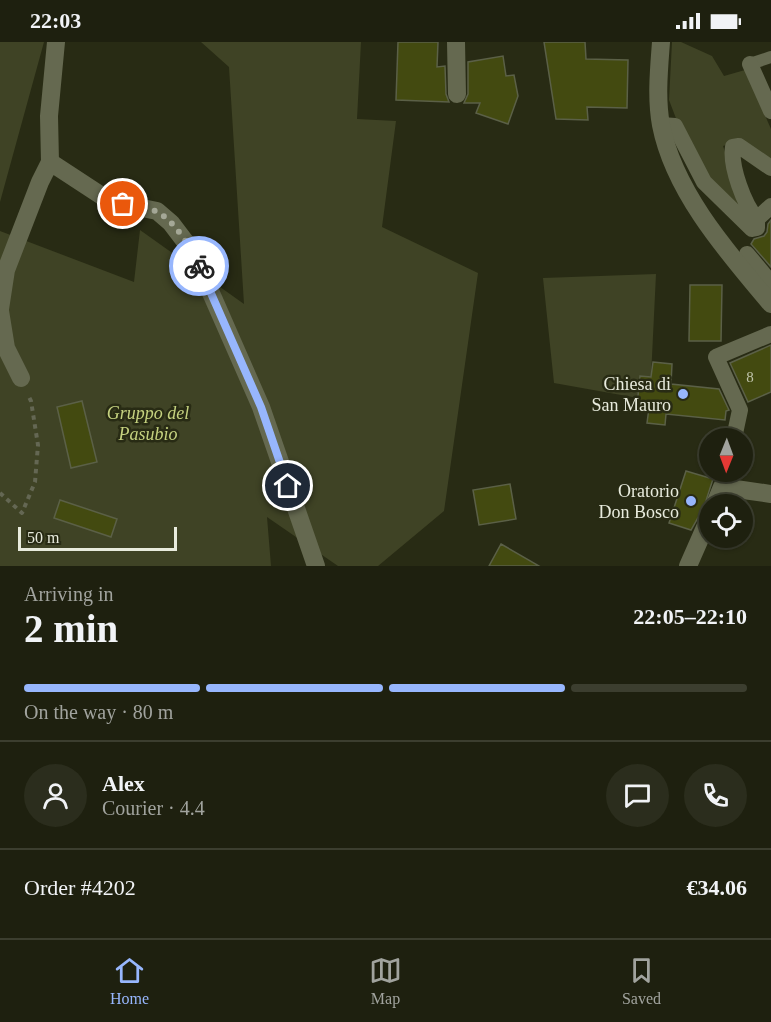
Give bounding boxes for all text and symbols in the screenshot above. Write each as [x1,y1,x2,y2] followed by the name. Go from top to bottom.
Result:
[30,8,81,33] text: 22:03
[97,178,148,229] pin
[106,187,139,220] icon: bag
[169,236,229,296] courier
[183,250,216,283] icon: bike
[746,369,754,385] house number: 8
[592,374,671,415] place label: Chiesa di San Mauro
[676,387,690,401] marker: Chiesa di San Mauro
[107,403,189,444] park label: Gruppo del Pasubio
[699,428,753,482] north arrow
[699,428,753,548] map controls
[262,460,313,511] pin
[271,469,304,502] icon: home
[599,481,679,522] place label: Oratorio Don Bosco
[684,494,698,508] marker: Oratorio Don Bosco
[699,494,753,548] button: locate
[18,524,177,552] scale bar
[27,529,59,546] text: 50 m
[24,583,113,605] text: Arriving in
[633,604,747,629] text: 22:05–22:10
[24,607,118,650] text: 2 min
[24,701,173,723] text: On the way · 80 m
[24,764,87,827] button: person
[606,764,669,827] button: chat
[684,764,747,827] button: phone
[102,771,145,796] text: Alex
[102,797,205,819] text: Courier · 4.4
[24,875,136,900] text: Order #4202
[687,875,747,900] text: €34.06
[110,954,149,1008] tab: Home
[369,954,402,1008] tab: Map
[622,954,661,1008] tab: Saved

